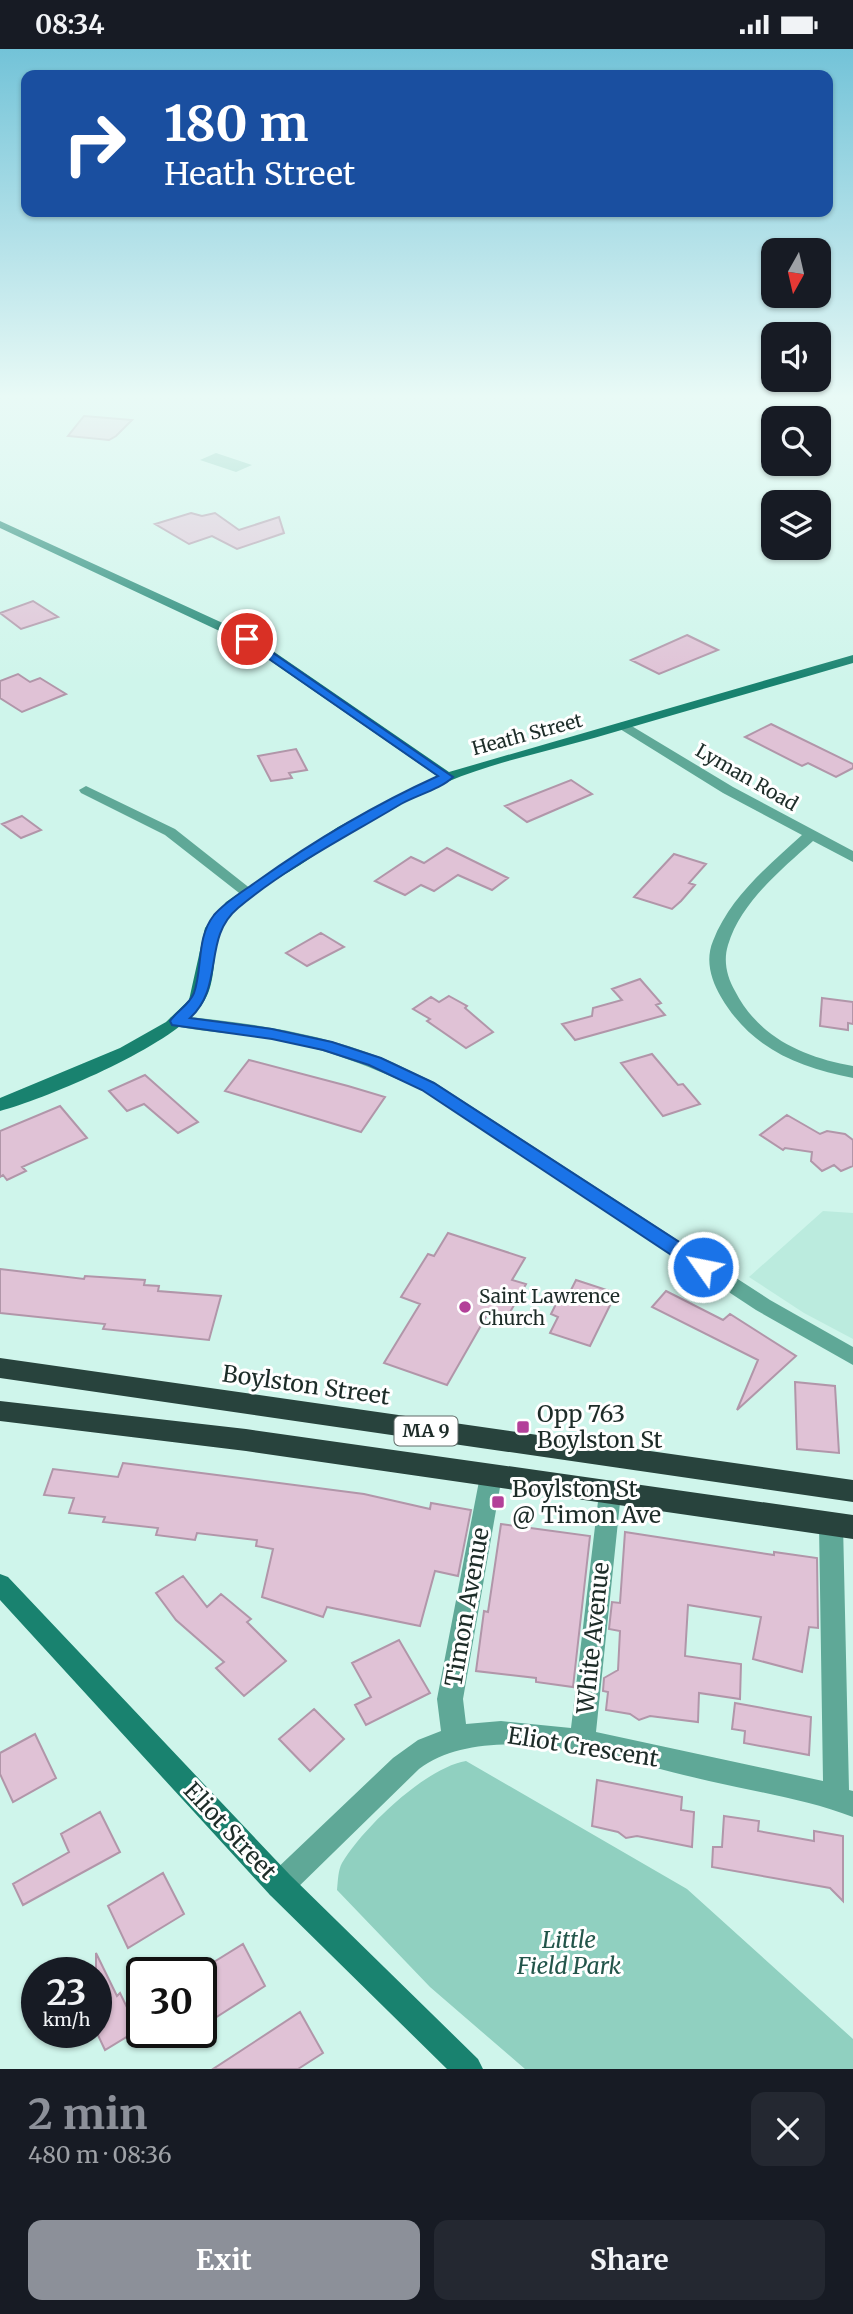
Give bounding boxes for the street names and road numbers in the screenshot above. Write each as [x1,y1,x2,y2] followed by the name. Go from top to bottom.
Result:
[469,708,586,760] street label: Heath Street
[692,738,802,816] street label: Lyman Road
[220,1358,392,1411] street label: Boylston Street
[394,1416,458,1445] road number: MA 9
[438,1525,495,1689] street label: Timon Avenue
[570,1561,615,1716] street label: White Avenue
[506,1720,661,1773] street label: Eliot Crescent
[178,1776,283,1886] street label: Eliot Street

